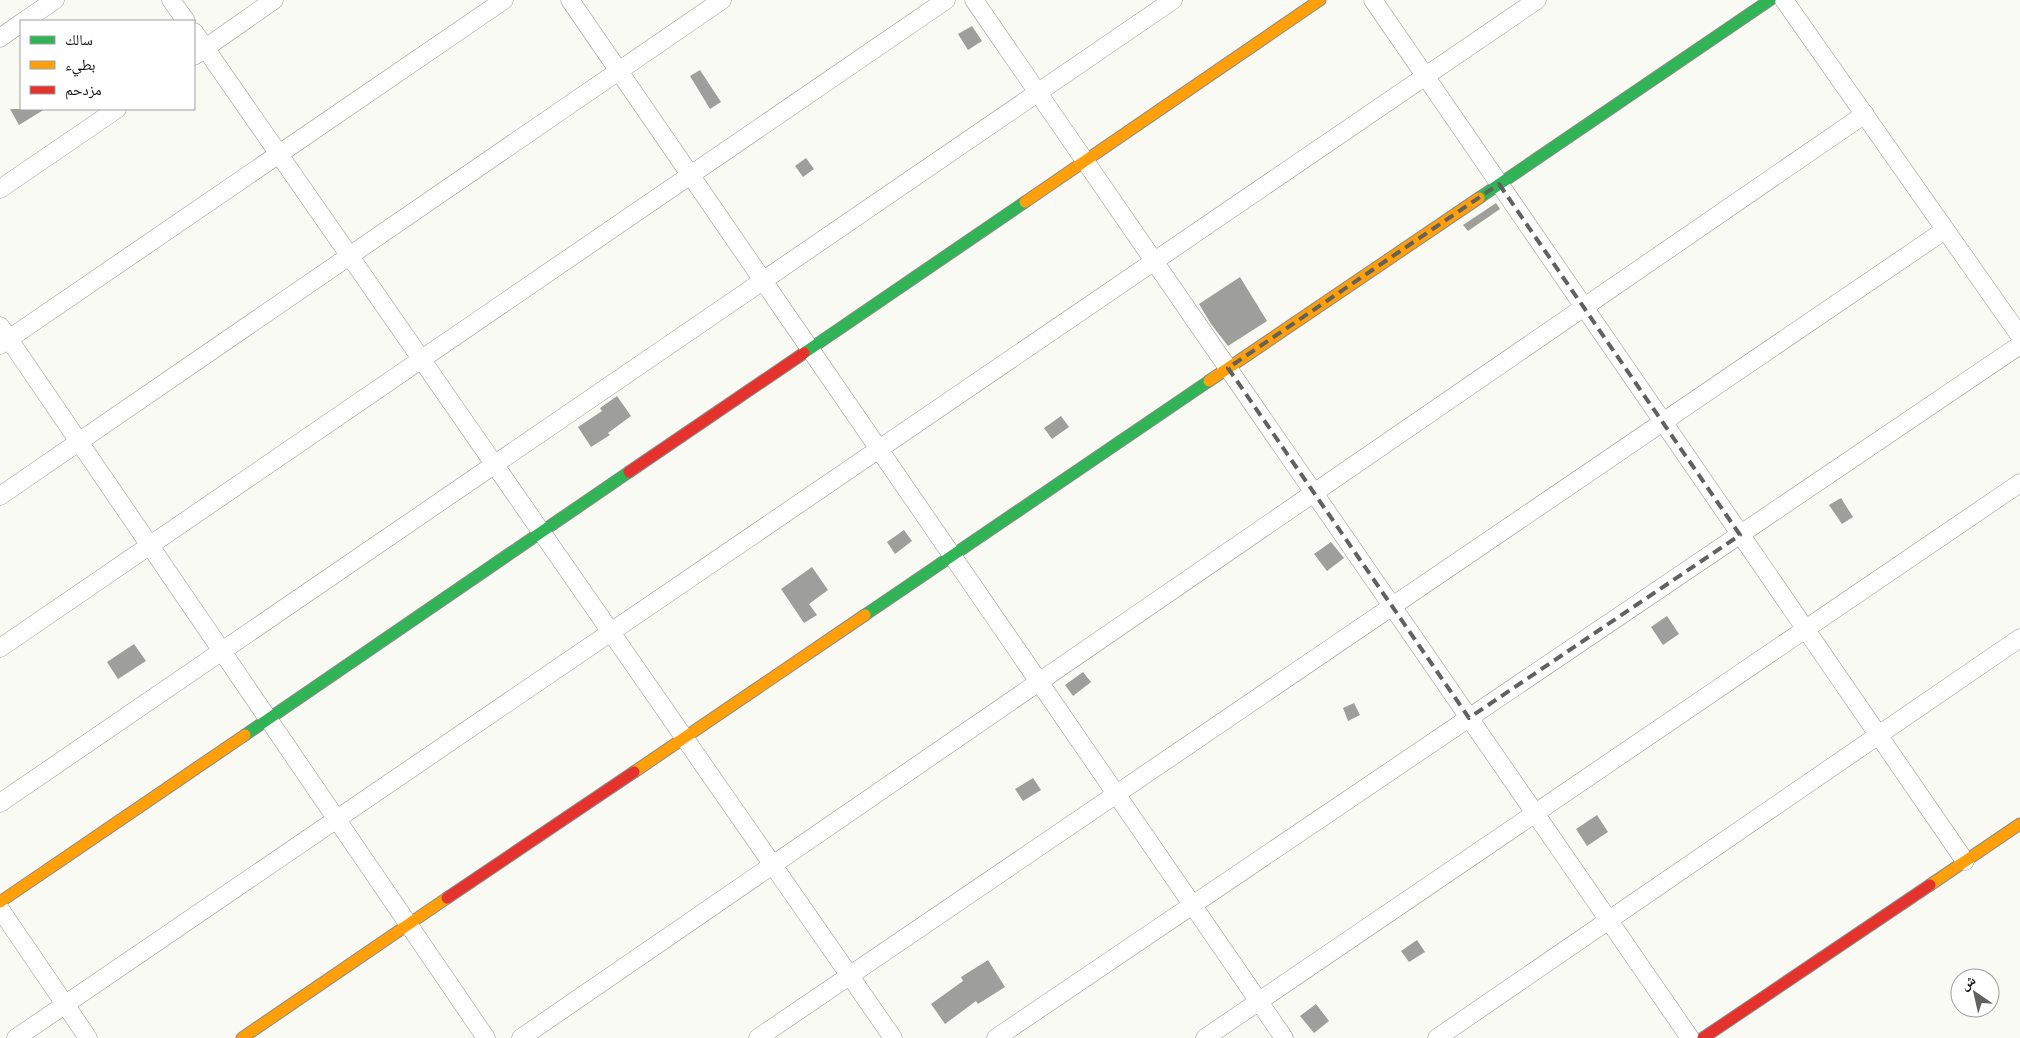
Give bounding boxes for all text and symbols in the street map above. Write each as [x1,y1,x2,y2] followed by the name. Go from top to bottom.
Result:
[20,20,195,110] legend
[65,30,93,49] text: سالك
[65,55,95,77] text: بطيء
[65,80,102,100] text: مزدحم
[1950,968,2000,1018] north arrow
[1957,971,1979,994] text: ش

